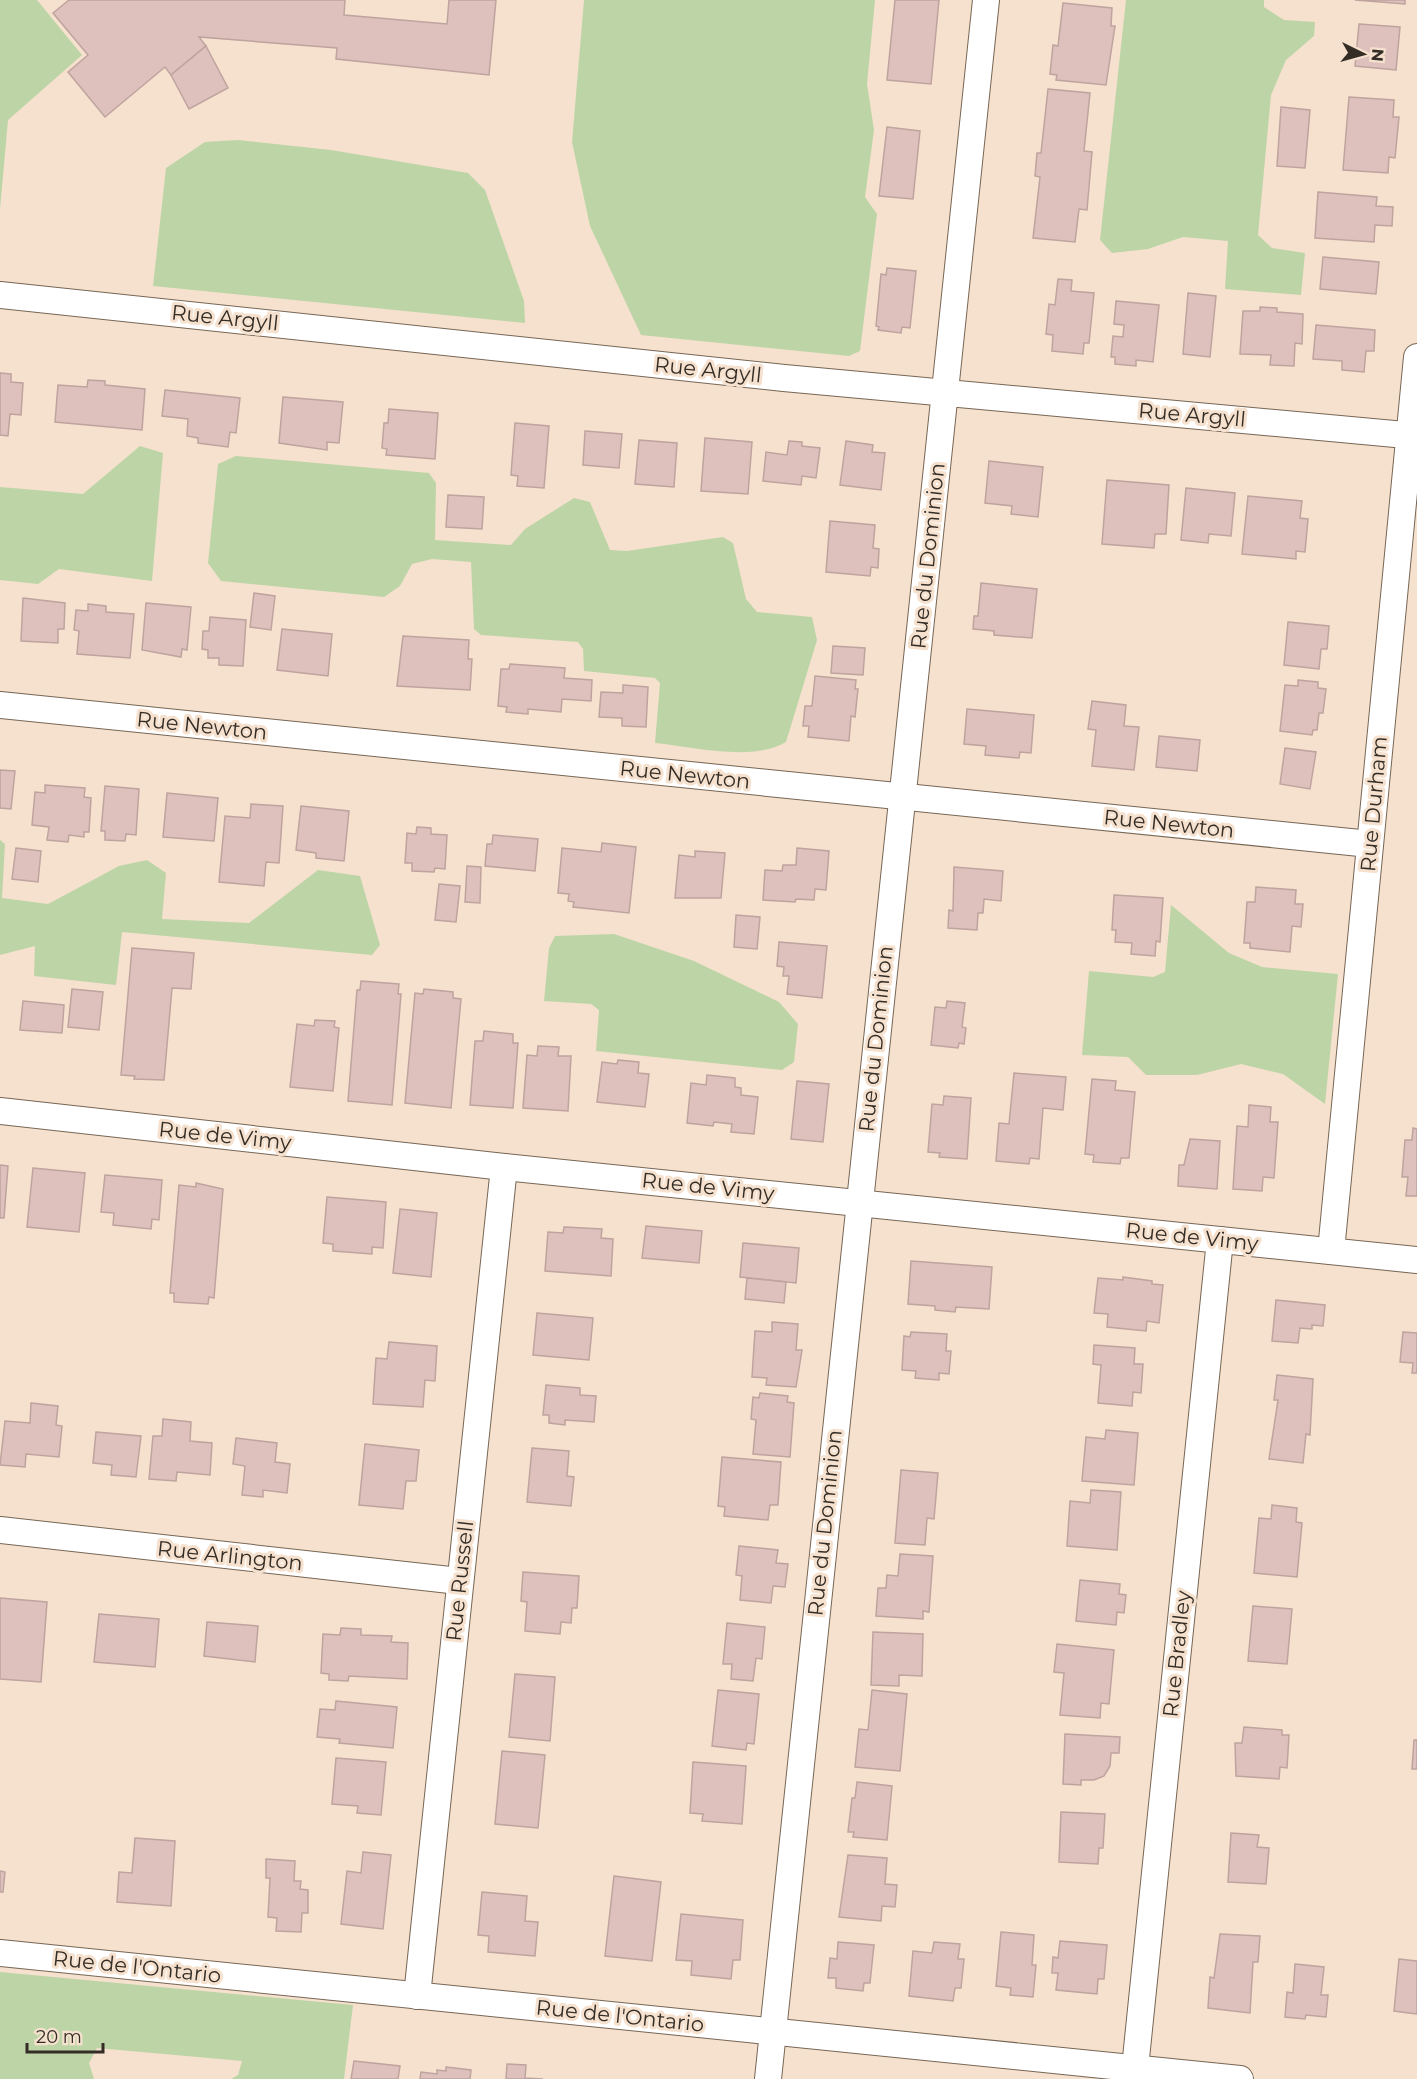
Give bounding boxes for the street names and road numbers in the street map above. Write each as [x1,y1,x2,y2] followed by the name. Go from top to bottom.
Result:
[170,299,280,336] street label: Rue Argyll
[653,351,763,388] street label: Rue Argyll
[1137,397,1247,432] street label: Rue Argyll
[905,462,950,650] street label: Rue du Dominion
[136,706,269,745] street label: Rue Newton
[1355,735,1392,873] street label: Rue Durham
[619,755,752,794] street label: Rue Newton
[1103,804,1236,843] street label: Rue Newton
[853,945,898,1133] street label: Rue du Dominion
[158,1116,293,1155] street label: Rue de Vimy
[641,1167,776,1206] street label: Rue de Vimy
[1125,1217,1260,1256] street label: Rue de Vimy
[802,1429,847,1617] street label: Rue du Dominion
[441,1519,478,1643] street label: Rue Russell
[156,1535,304,1576] street label: Rue Arlington
[1157,1589,1196,1718] street label: Rue Bradley
[52,1945,222,1988] street label: Rue de l'Ontario
[535,1994,705,2037] street label: Rue de l'Ontario

